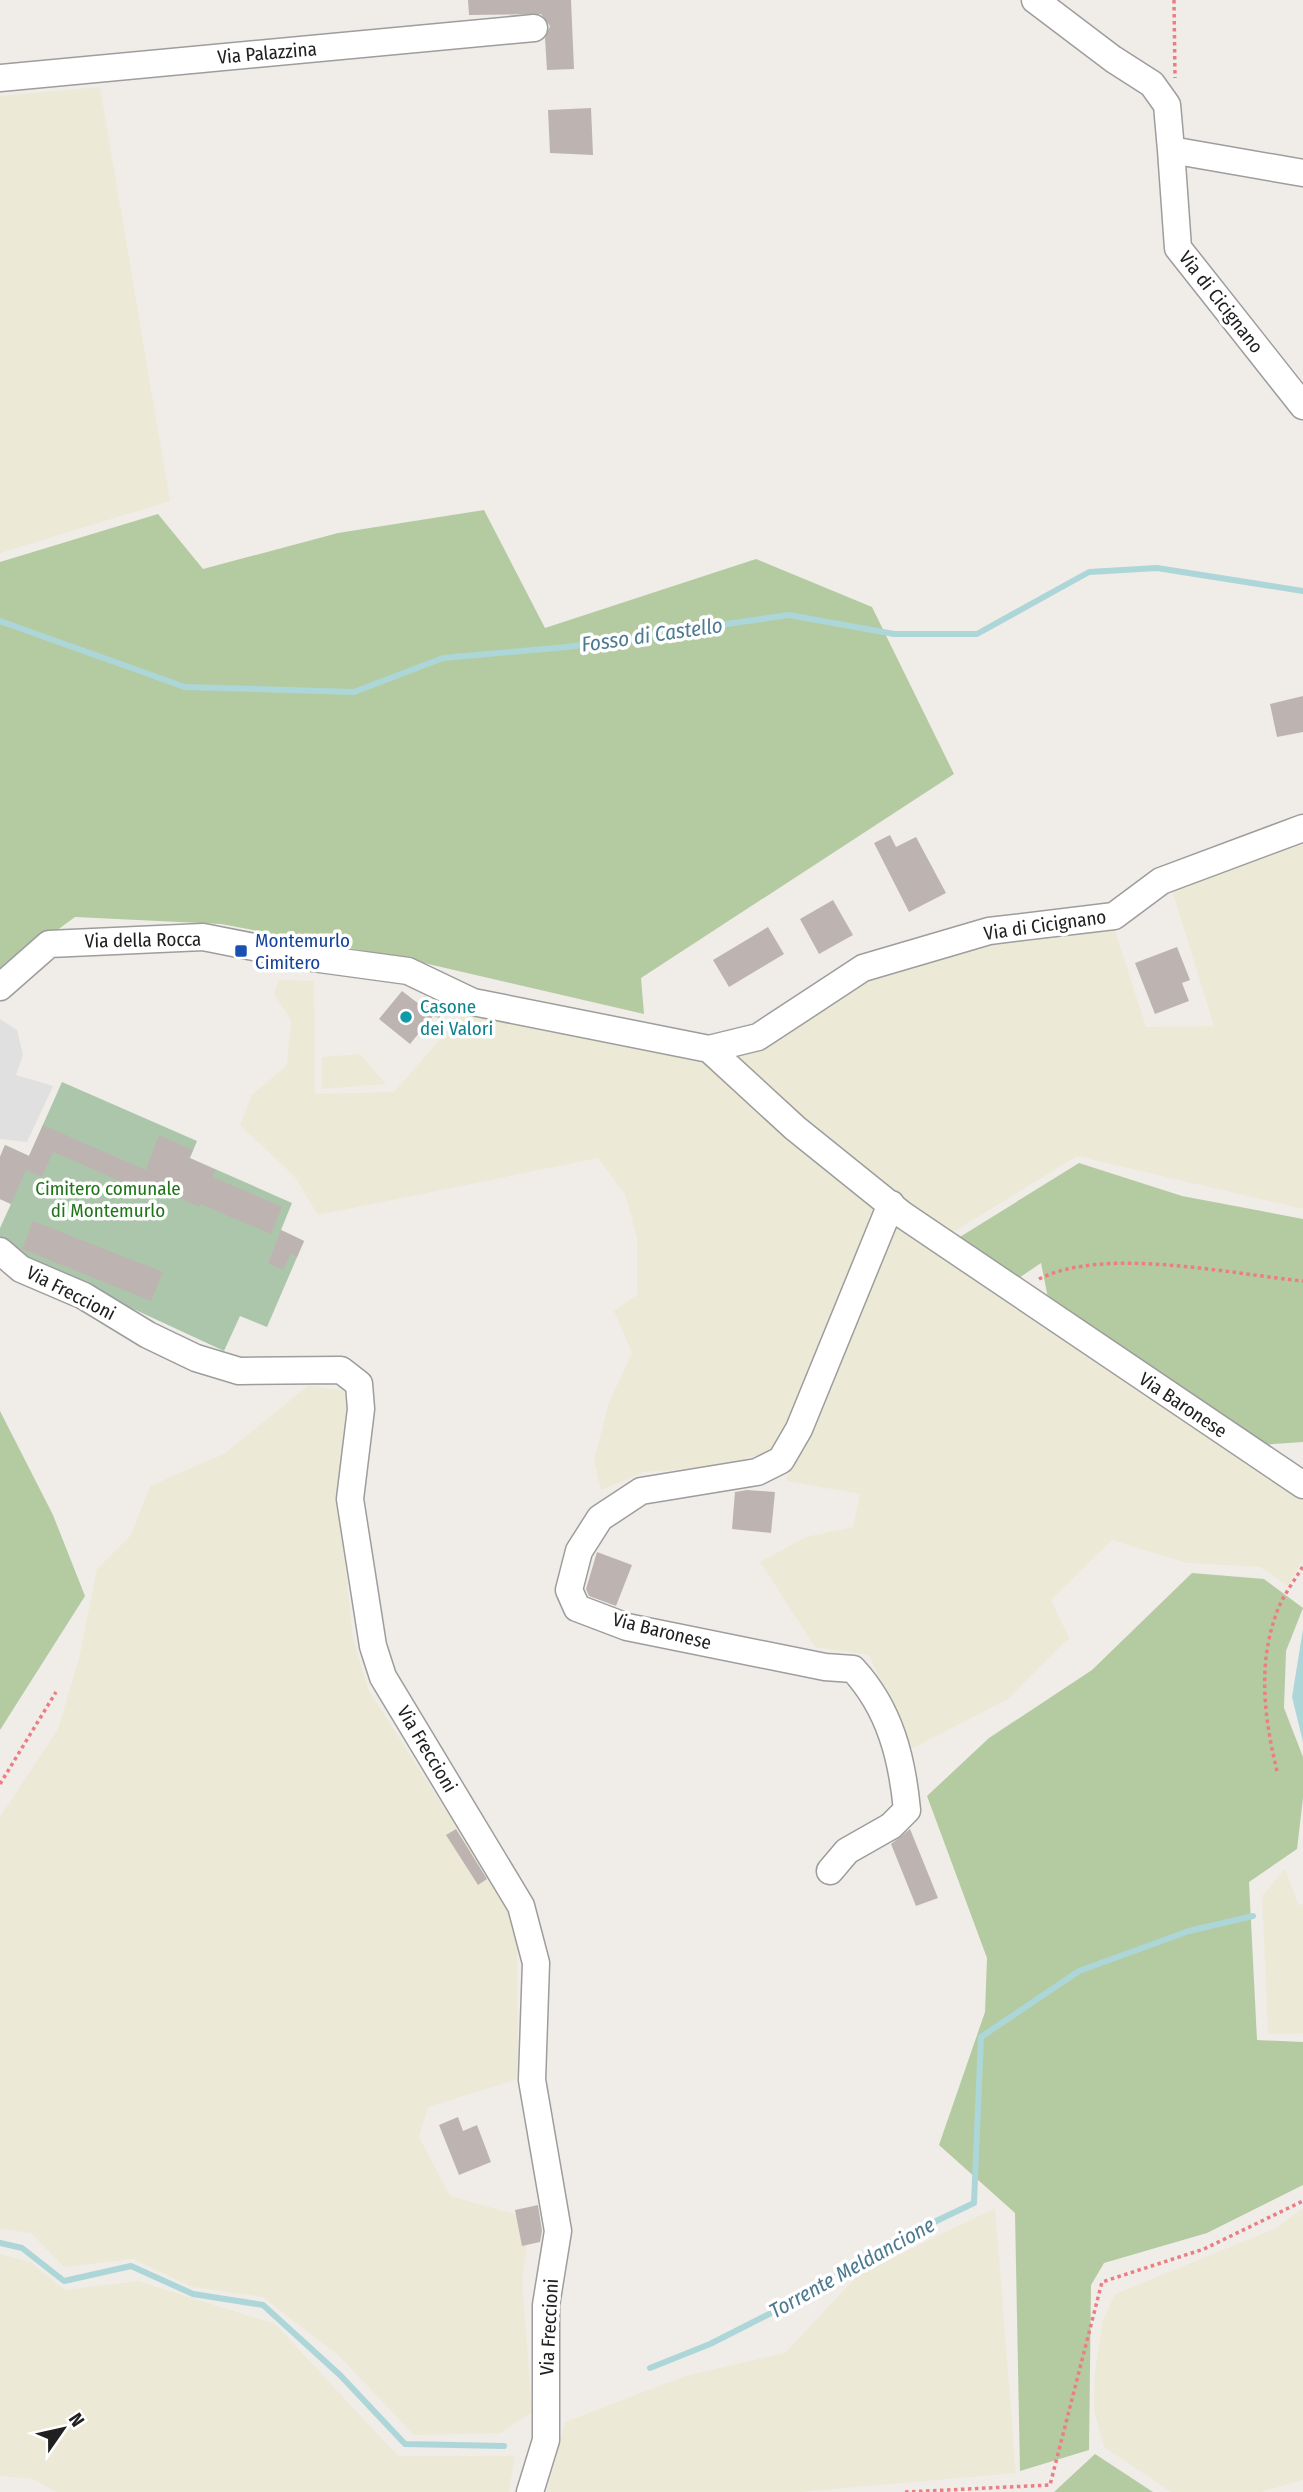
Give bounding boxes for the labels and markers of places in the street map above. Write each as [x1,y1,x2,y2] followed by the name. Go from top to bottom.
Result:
[255,929,350,974] place label: Montemurlo Cimitero
[233,943,249,959] marker: Montemurlo Cimitero
[420,995,493,1040] place label: Casone dei Valori
[398,1009,414,1025] marker: Casone dei Valori

